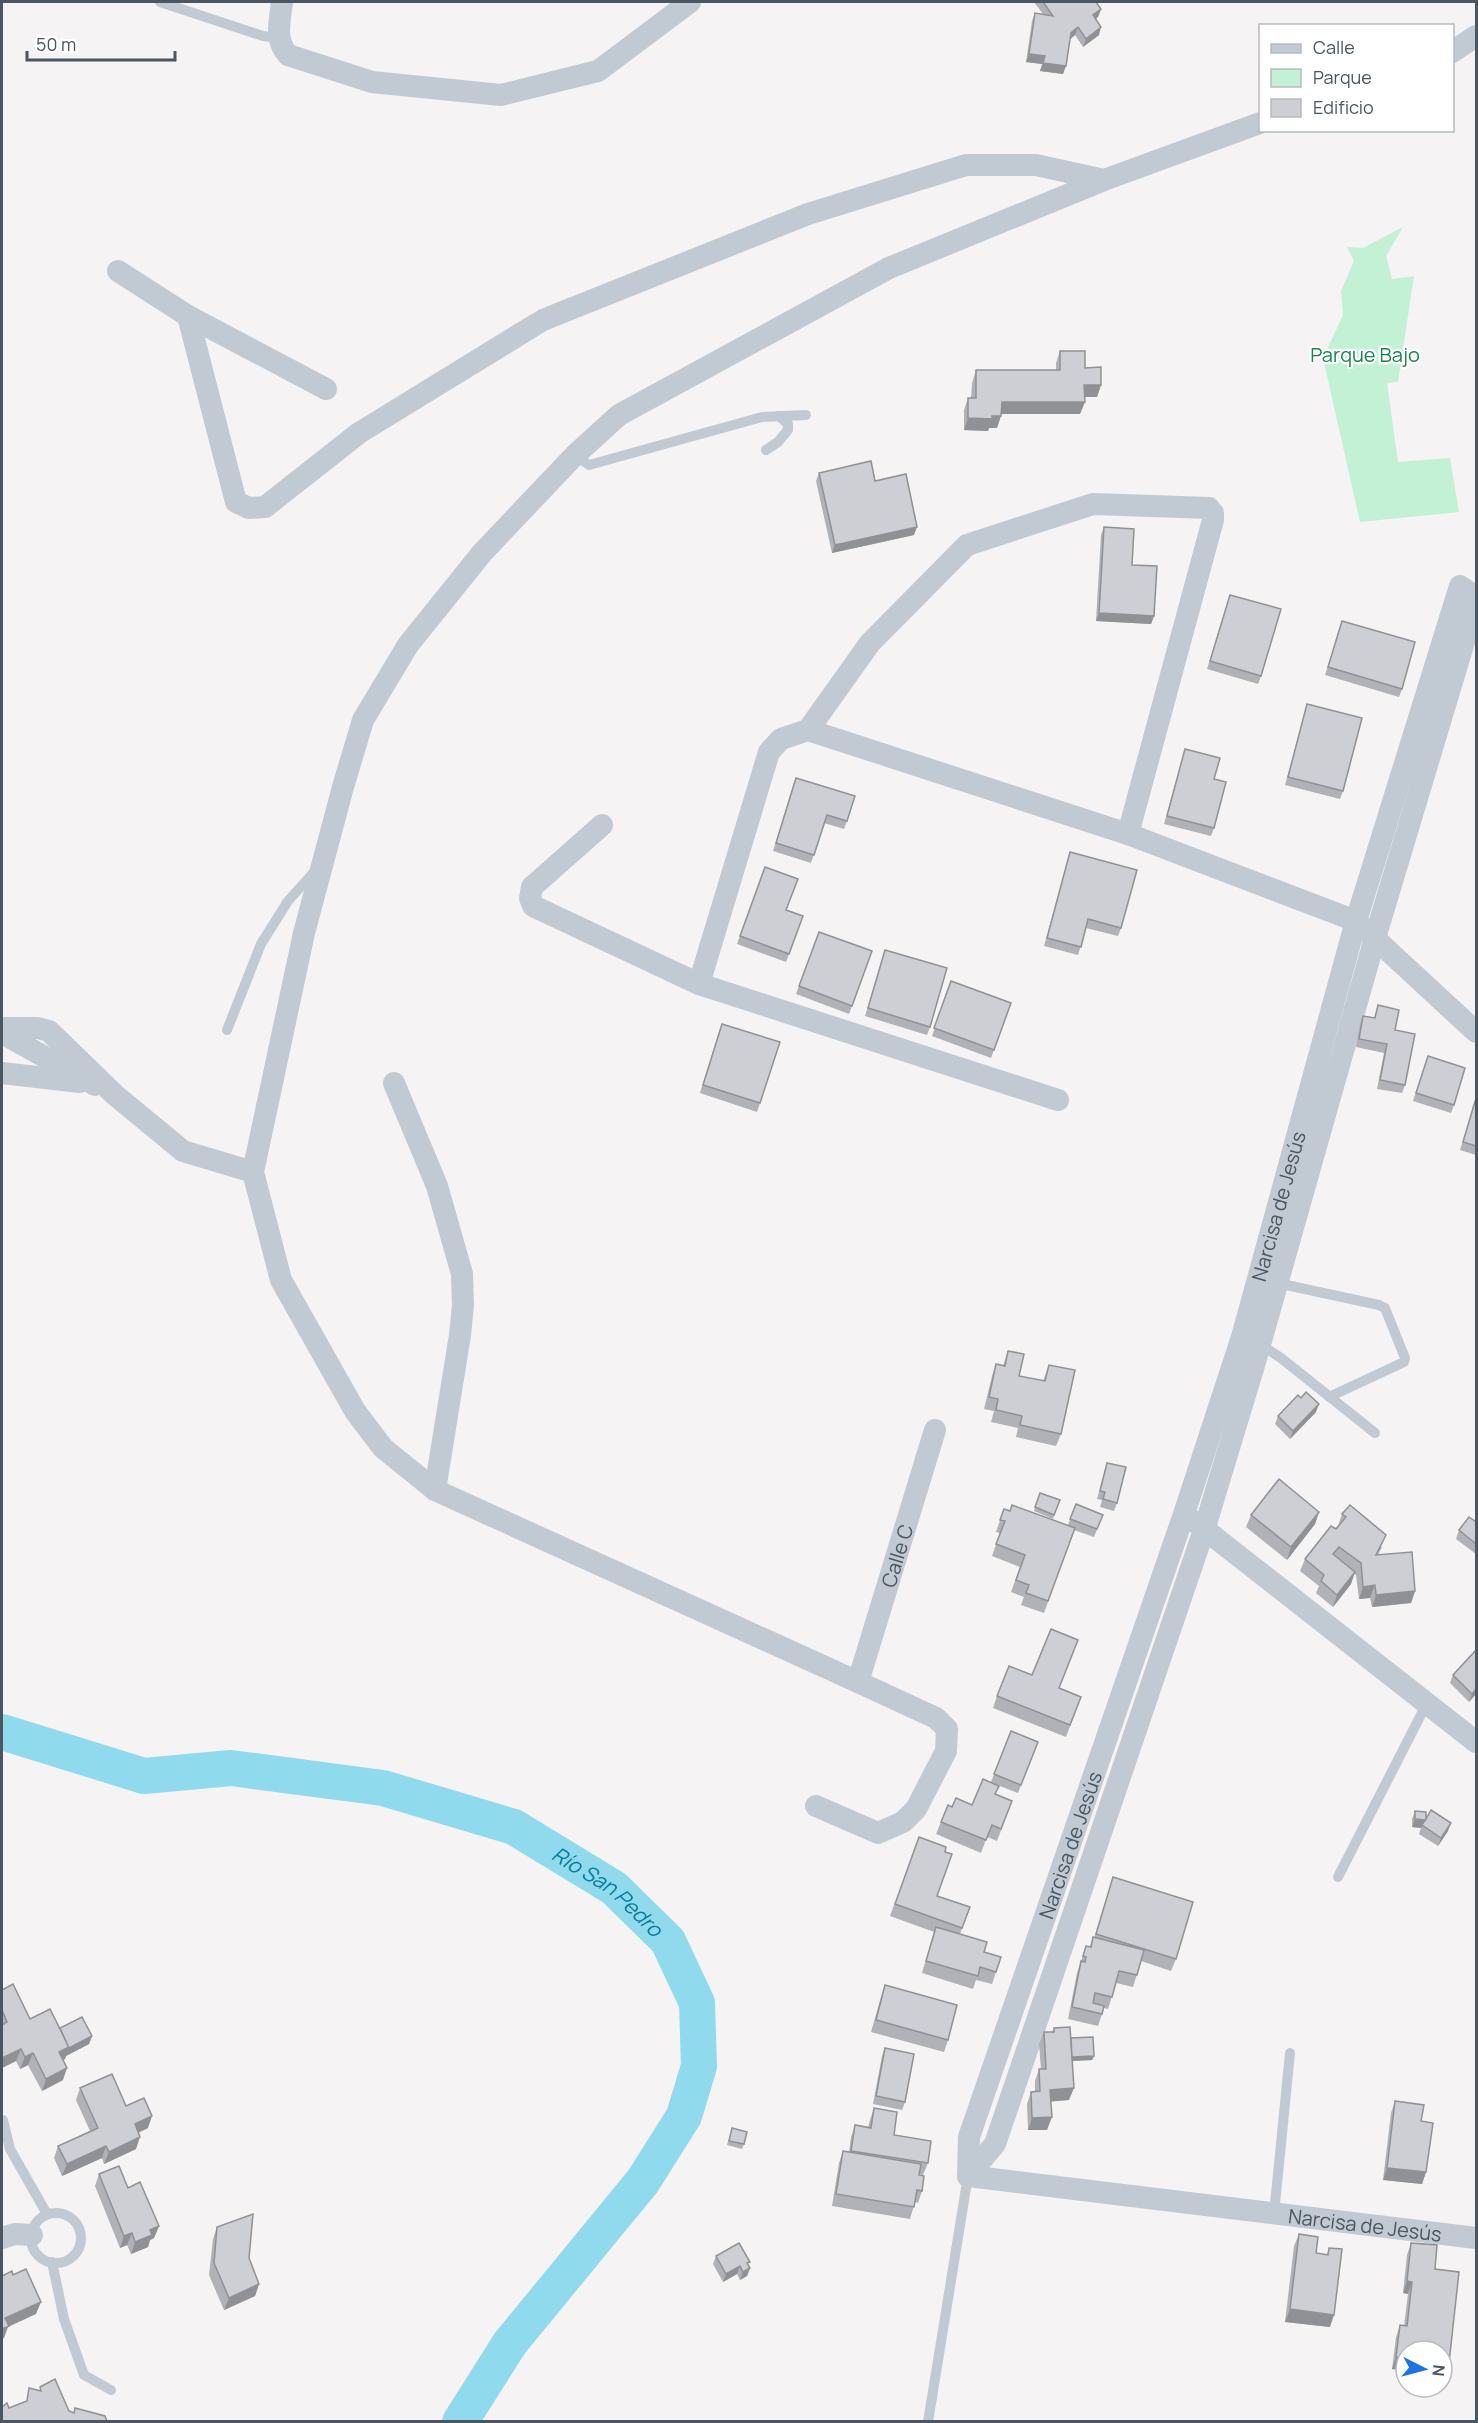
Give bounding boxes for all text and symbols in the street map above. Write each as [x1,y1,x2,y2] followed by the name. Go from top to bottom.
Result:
[27,24,176,62] scale bar
[1259,24,1454,132] legend
[36,32,76,56] text: 50 m
[1313,35,1355,59] text: Calle
[1313,65,1372,89] text: Parque
[1313,95,1374,119] text: Edificio
[1310,341,1420,368] park label: Parque Bajo
[1244,1128,1311,1284] street label: Narcisa de Jesús
[874,1521,919,1591] street label: Calle C
[1032,1768,1108,1922] street label: Narcisa de Jesús
[547,1840,670,1944] water label: Río San Pedro
[1287,2202,1443,2247] street label: Narcisa de Jesús
[1394,2339,1454,2399] north arrow
[1427,2364,1450,2377] text: N

